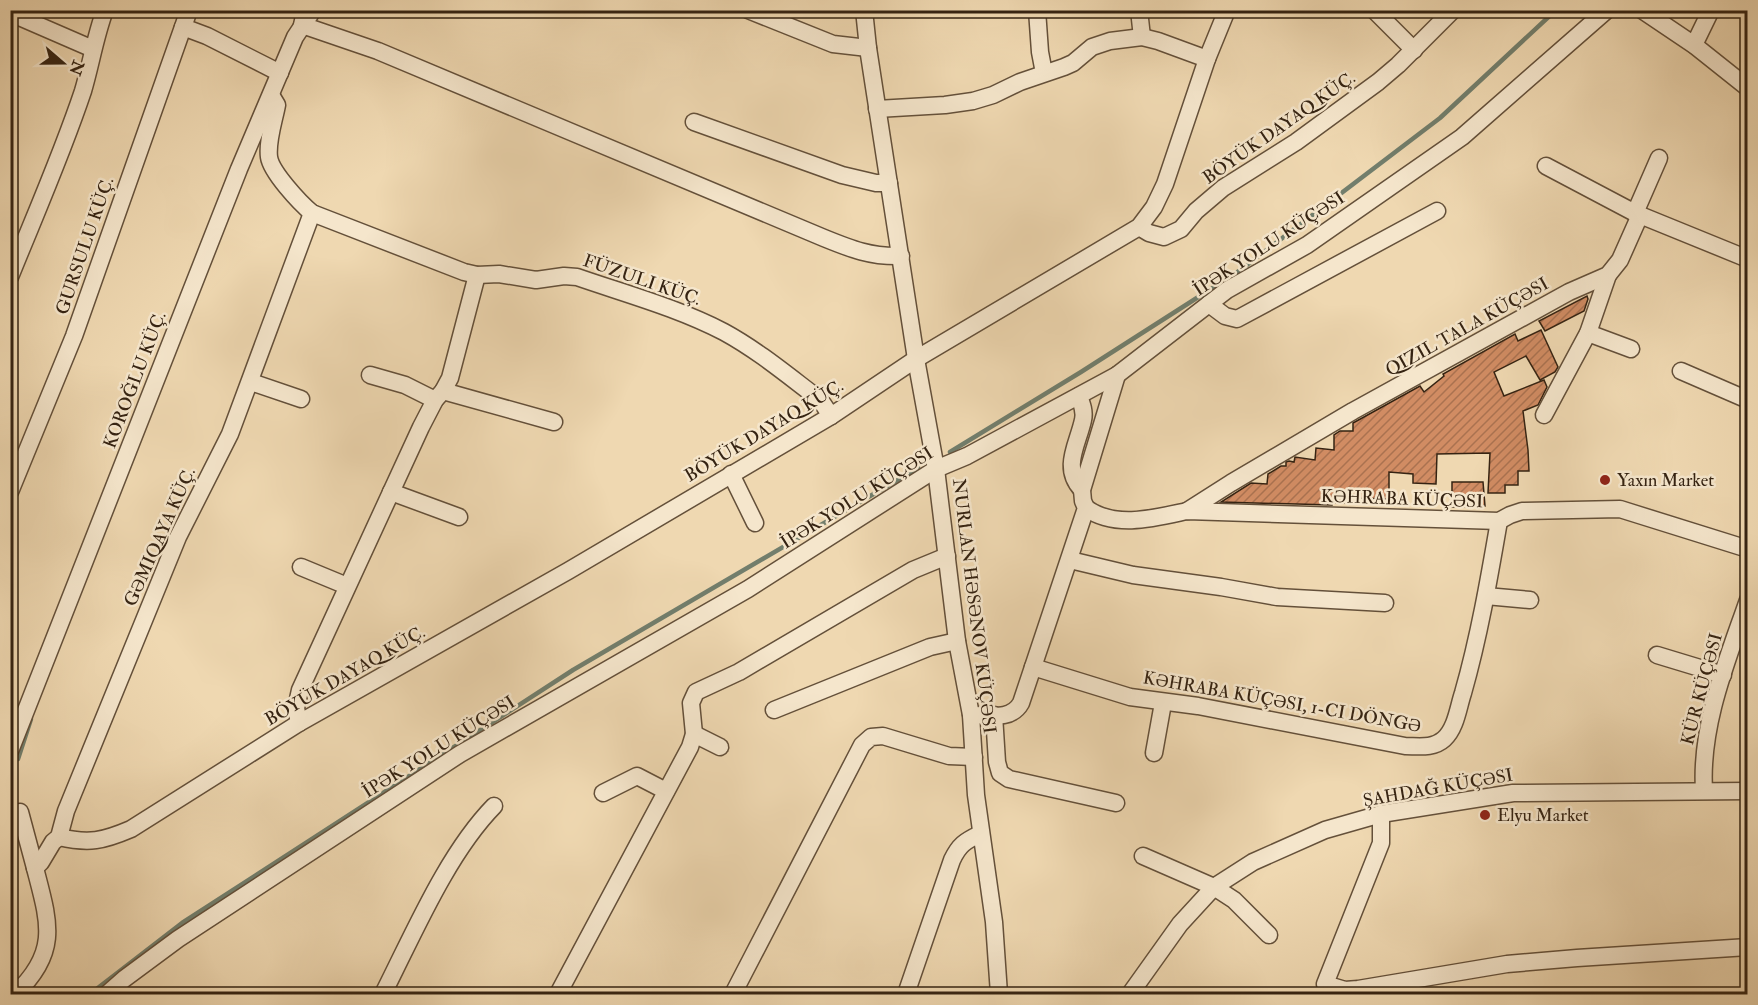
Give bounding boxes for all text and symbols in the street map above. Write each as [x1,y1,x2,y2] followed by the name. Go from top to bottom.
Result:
[33,33,93,93] north arrow
[64,57,88,79] text: N
[1198,67,1360,189] street label: BÖYÜK DAYAQ KÜÇ.
[51,174,119,318] street label: GURSULU KÜÇ.
[1189,186,1349,302] street label: İPƏK YOLU KÜÇƏSI
[580,249,704,311] street label: FÜZULI KÜÇ.
[1381,272,1553,382] street label: QIZIL TALA KÜÇƏSI
[98,308,172,452] street label: KOROĞLU KÜÇ.
[680,374,848,488] street label: BÖYÜK DAYAQ KÜÇ.
[776,442,938,554] street label: İPƏK YOLU KÜÇƏSI
[119,464,201,610] street label: GƏMIQAYA KÜÇ.
[1617,469,1714,492] place label: Yaxın Market
[1598,473,1612,487] marker: Yaxın Market
[947,477,1001,735] street label: NURLAN HƏSƏNOV KÜÇƏSI
[1320,485,1484,513] street label: KƏHRABA KÜÇƏSI
[261,621,429,731] street label: BÖYÜK DAYAQ KÜÇ.
[1676,631,1728,747] street label: KÜR KÜÇƏSI
[1141,666,1423,738] street label: KƏHRABA KÜÇƏSI, 1-CI DÖNGƏ
[358,691,520,803] street label: İPƏK YOLU KÜÇƏSI
[1361,763,1515,813] street label: ŞAHDAĞ KÜÇƏSI
[1497,804,1589,827] place label: Elyu Market
[1478,808,1492,822] marker: Elyu Market

